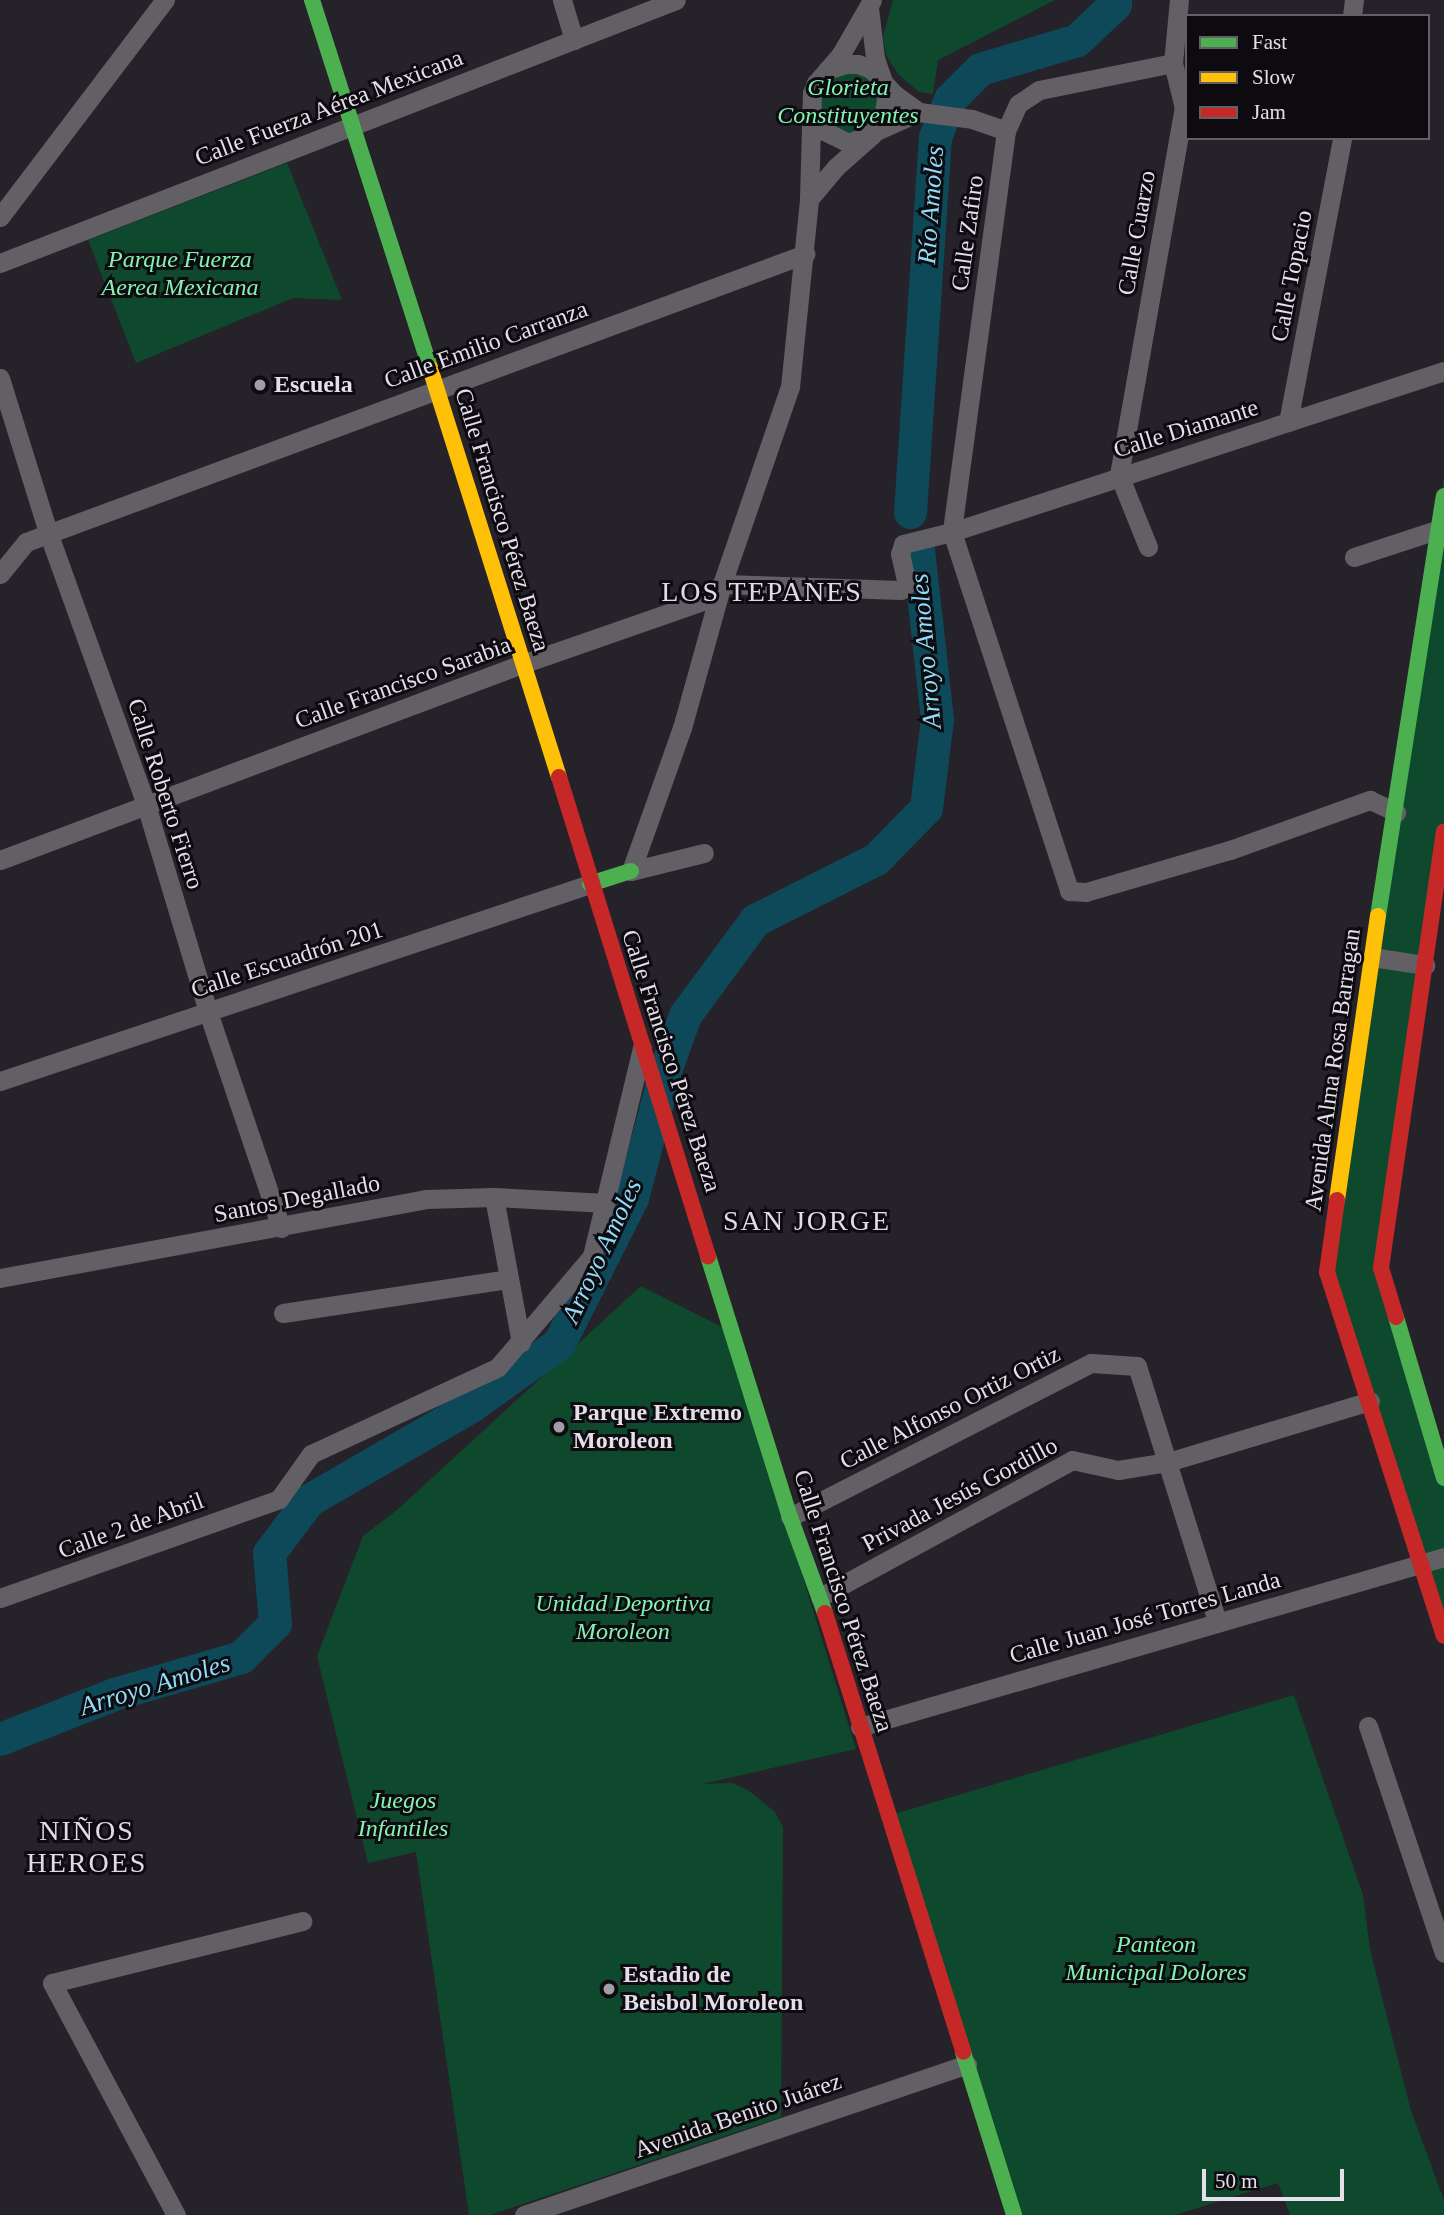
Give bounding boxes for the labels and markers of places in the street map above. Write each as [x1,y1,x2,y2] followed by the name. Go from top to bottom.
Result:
[274,371,353,399] place label: Escuela
[252,377,268,393] marker: Escuela
[573,1399,742,1455] place label: Parque Extremo Moroleon
[551,1419,567,1435] marker: Parque Extremo Moroleon
[623,1961,803,2017] place label: Estadio de Beisbol Moroleon
[601,1981,617,1997] marker: Estadio de Beisbol Moroleon

